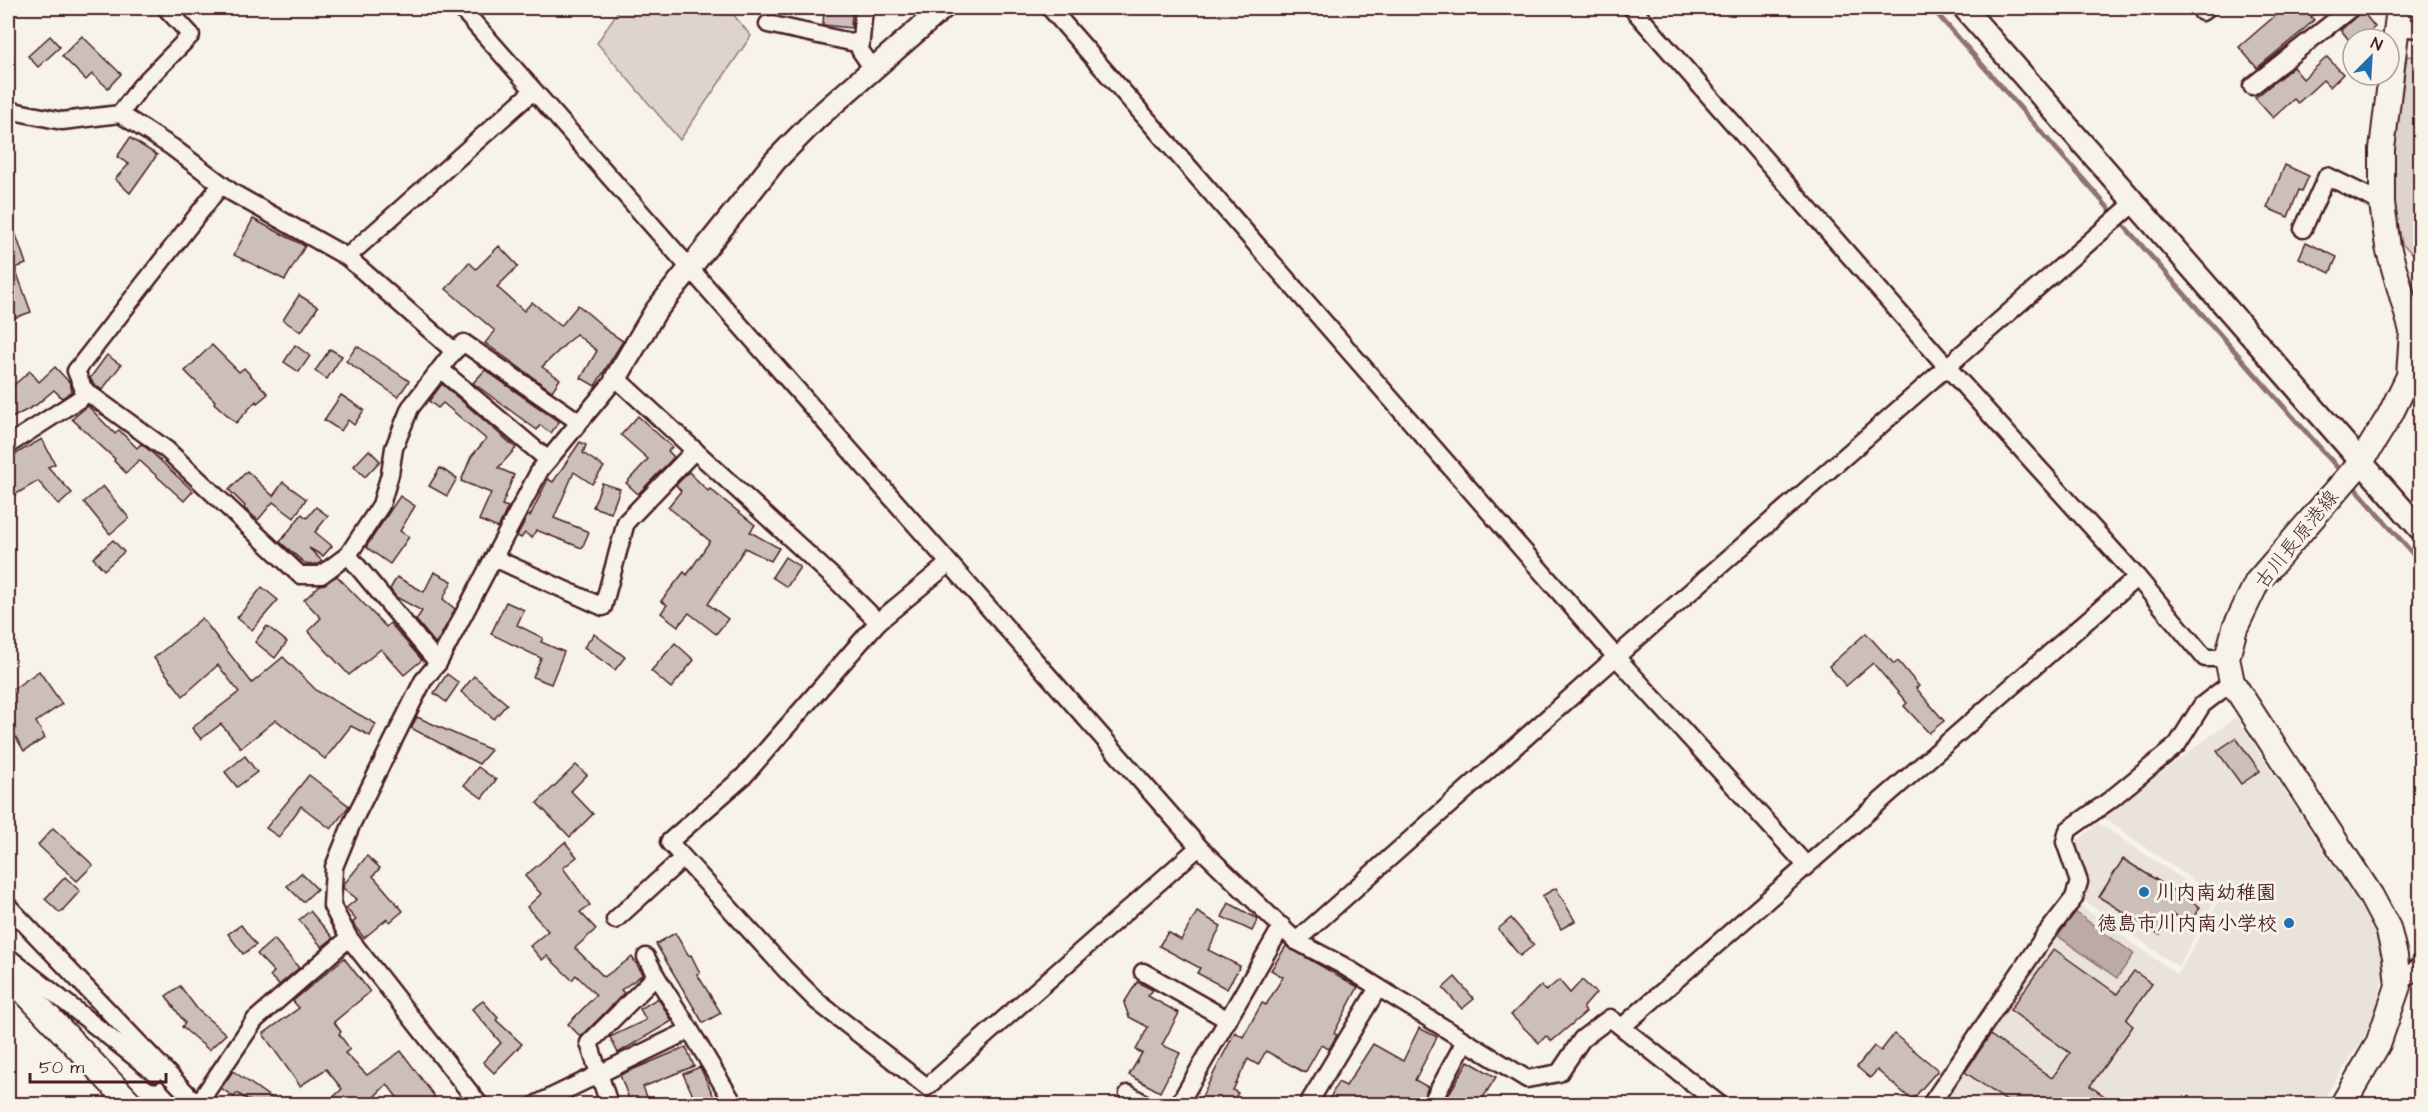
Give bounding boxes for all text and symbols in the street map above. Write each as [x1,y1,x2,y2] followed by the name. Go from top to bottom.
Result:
[2341,27,2401,87] north arrow
[2368,32,2386,56] text: N
[2248,484,2345,595] street label: 古川長原港線
[2156,879,2276,907] place label: 川内南幼稚園
[2137,885,2151,899] marker: 川内南幼稚園
[2097,910,2277,938] place label: 徳島市川内南小学校
[2282,916,2296,930] marker: 徳島市川内南小学校
[30,1046,166,1084] scale bar
[39,1055,84,1080] text: 50 m

